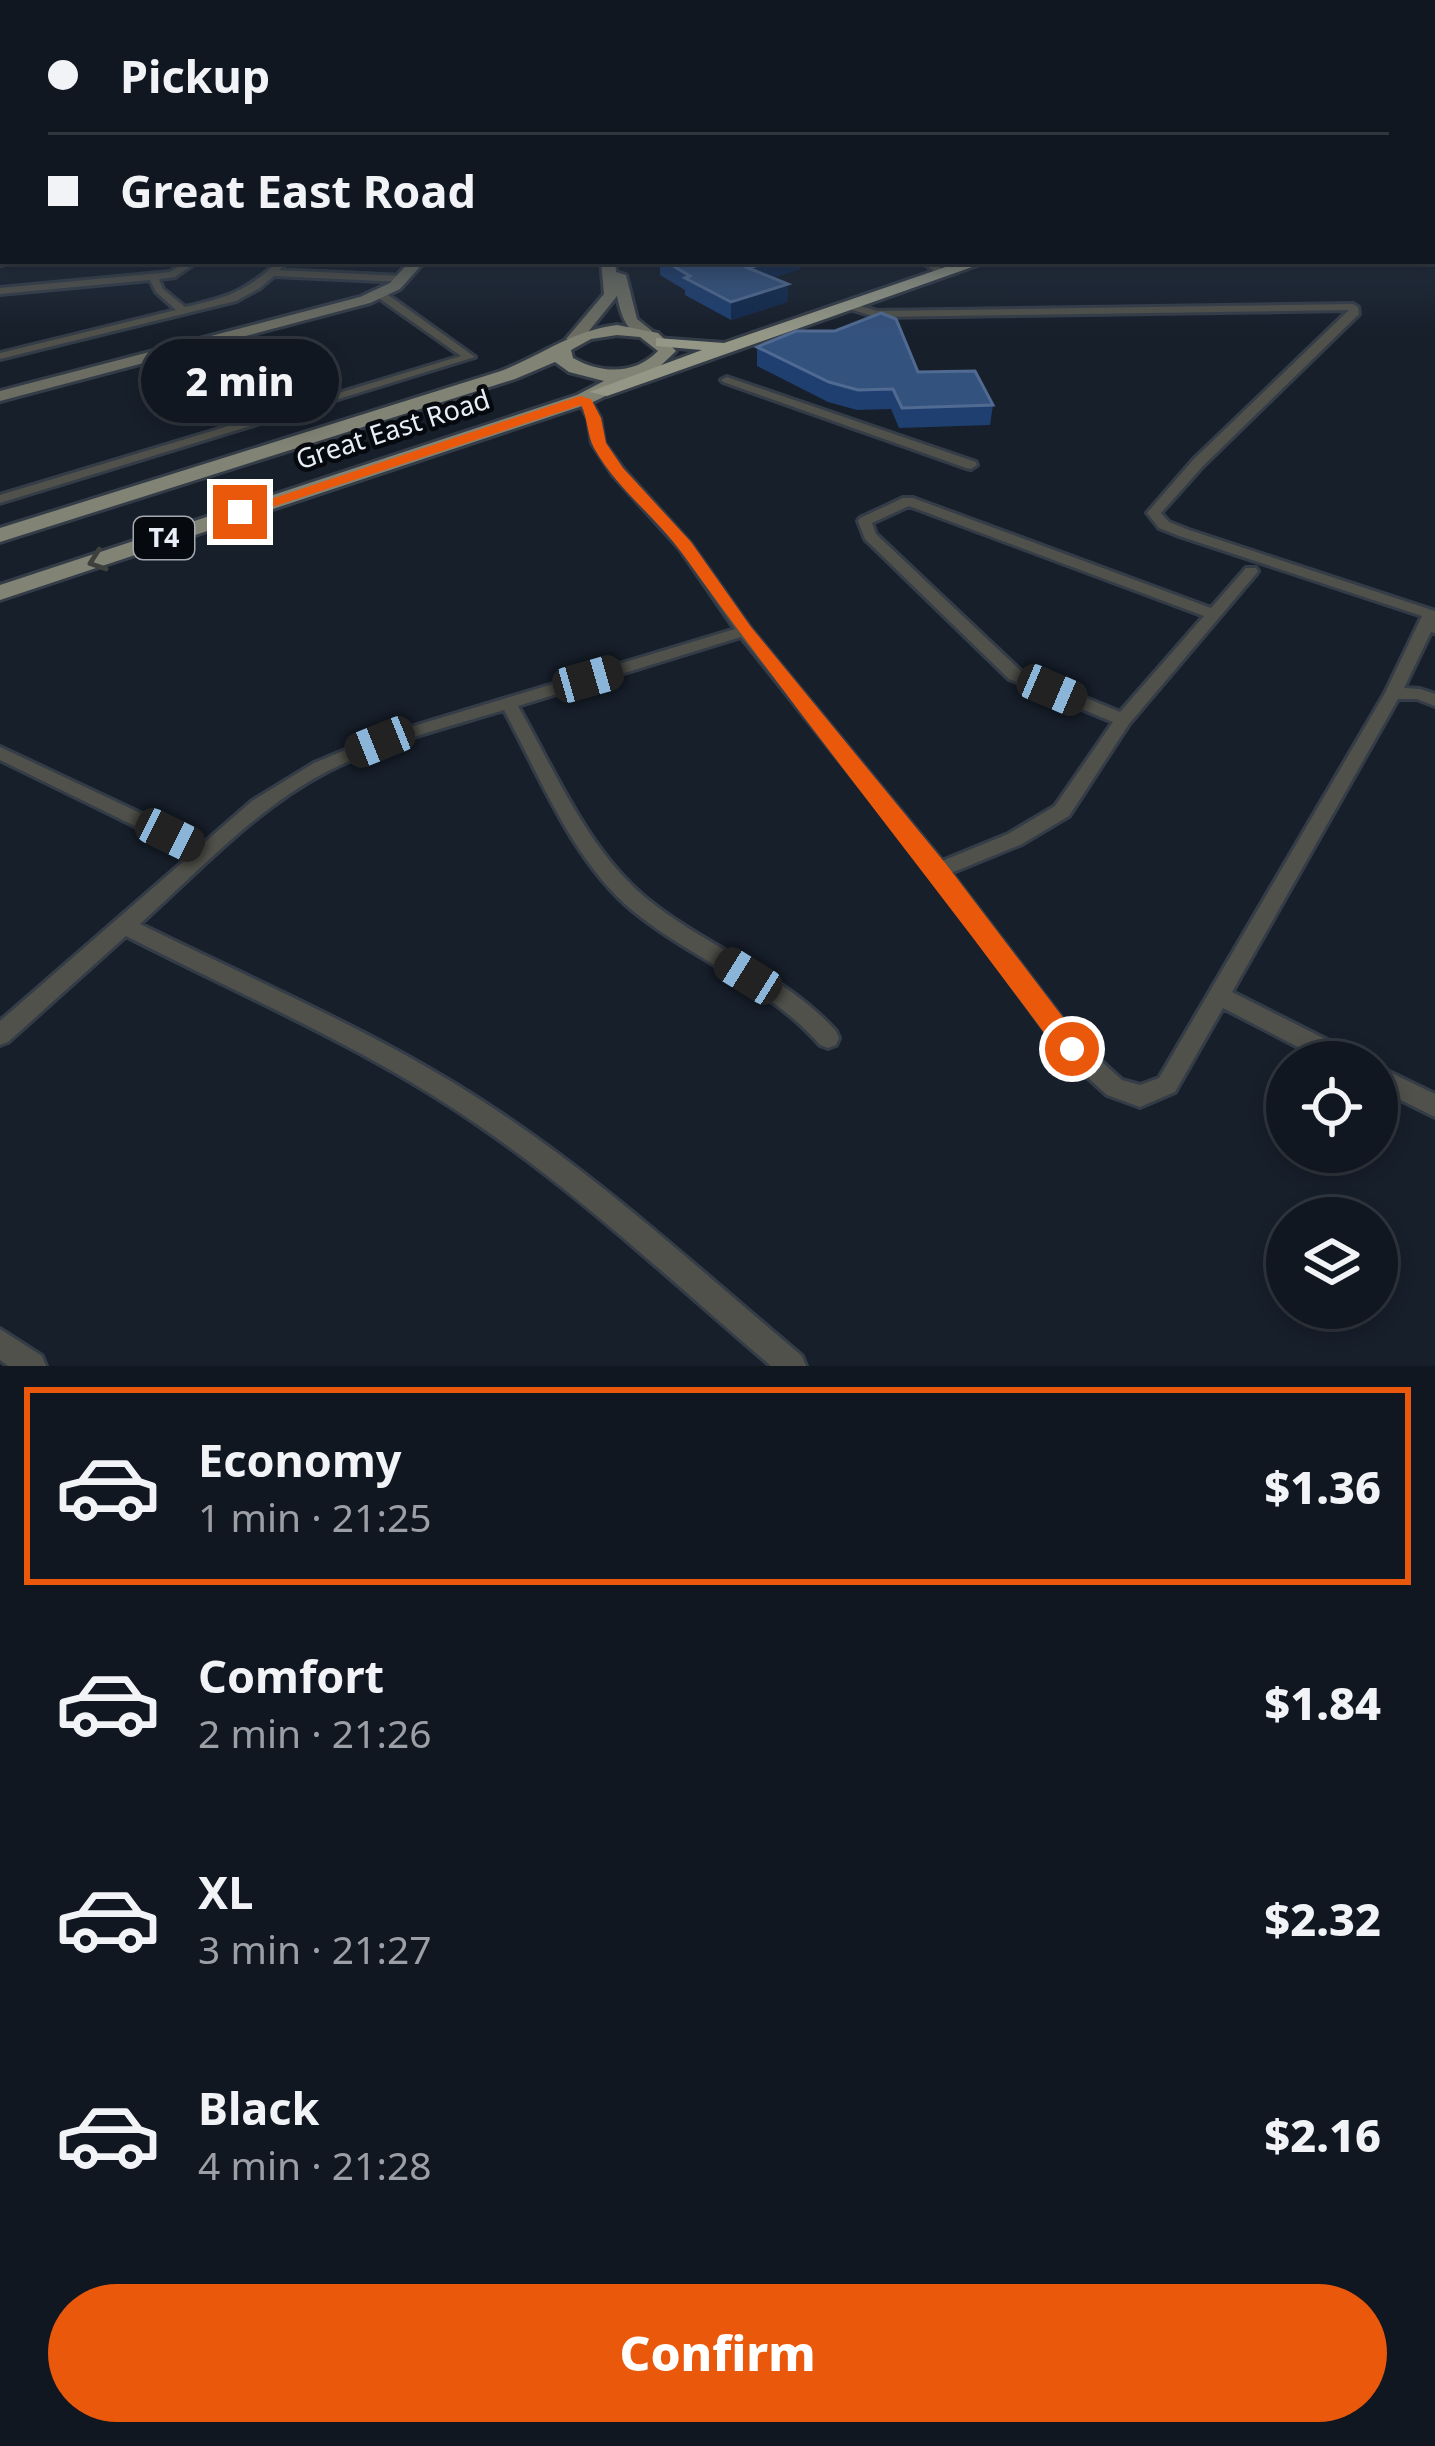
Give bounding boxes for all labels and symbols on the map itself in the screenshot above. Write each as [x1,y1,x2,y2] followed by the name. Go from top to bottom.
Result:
[141,338,339,422] callout: 2 min
[291,380,494,477] street label: Great East Road
[213,485,267,539] route end
[134,517,194,559] road number: T4
[87,546,108,571] one-way arrow
[548,652,628,706] car
[1012,659,1092,721] car
[340,712,420,772] car
[130,803,210,867] car
[708,942,788,1010] car
[1045,1022,1099,1076] route start

